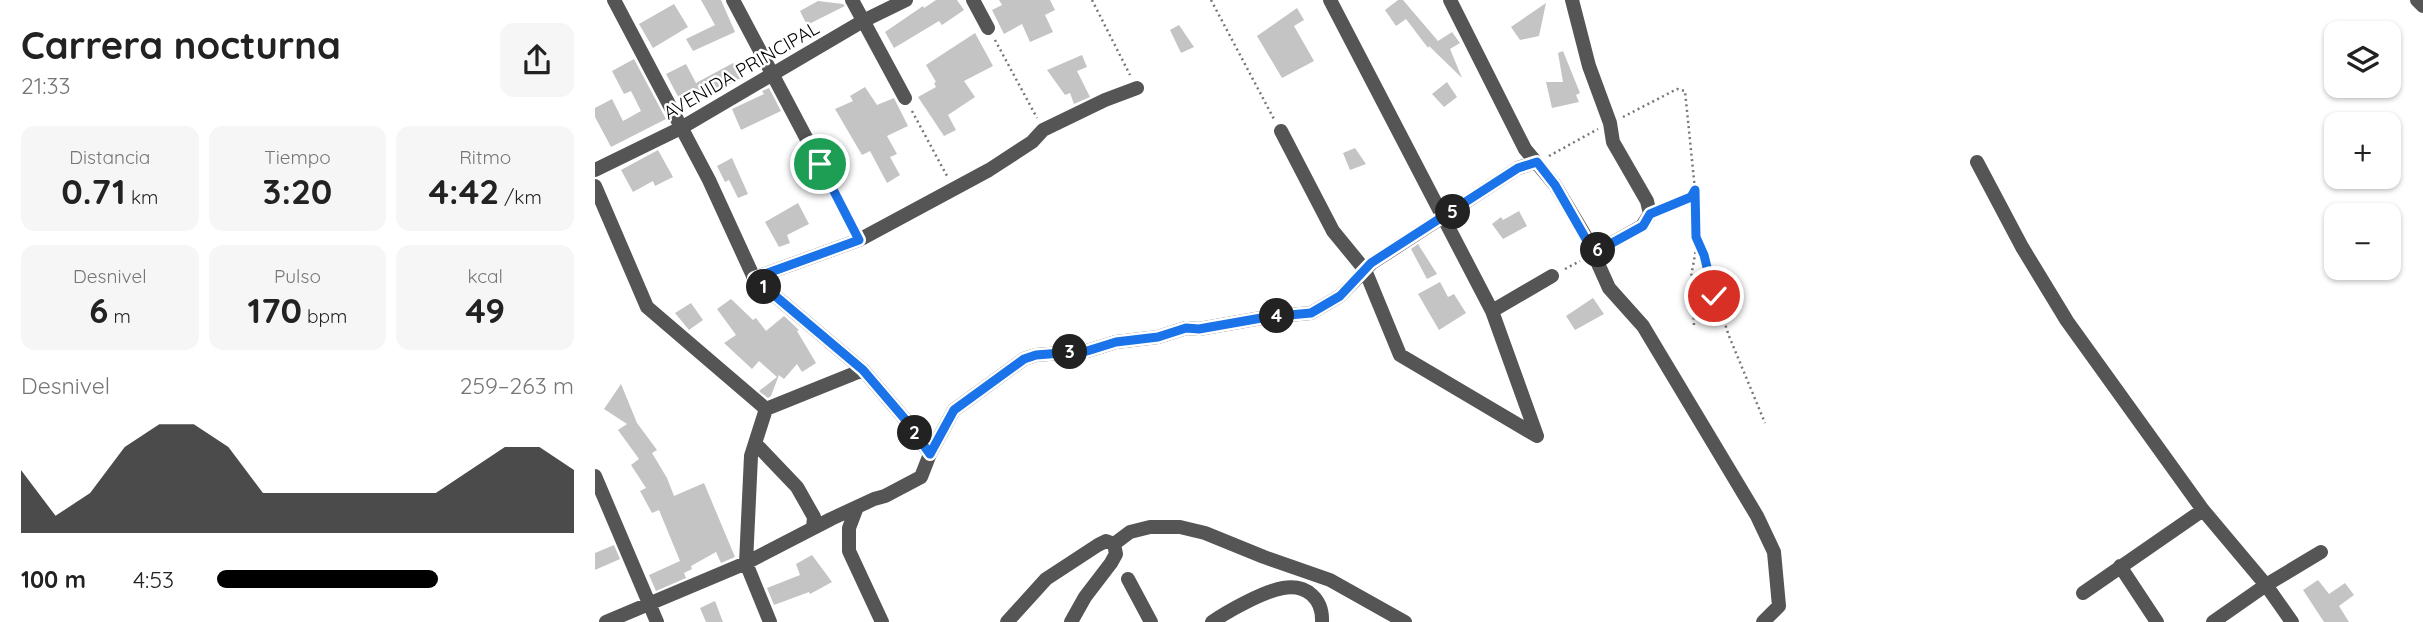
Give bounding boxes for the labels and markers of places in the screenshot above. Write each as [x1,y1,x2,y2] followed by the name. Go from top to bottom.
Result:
[790,134,850,194] pin
[1435,194,1471,230] pin: 5
[1581,232,1615,268] pin: 6
[1684,266,1744,326] pin
[747,270,781,304] pin: 1
[1259,298,1295,334] pin: 4
[1053,334,1087,370] pin: 3
[897,416,933,450] pin: 2

